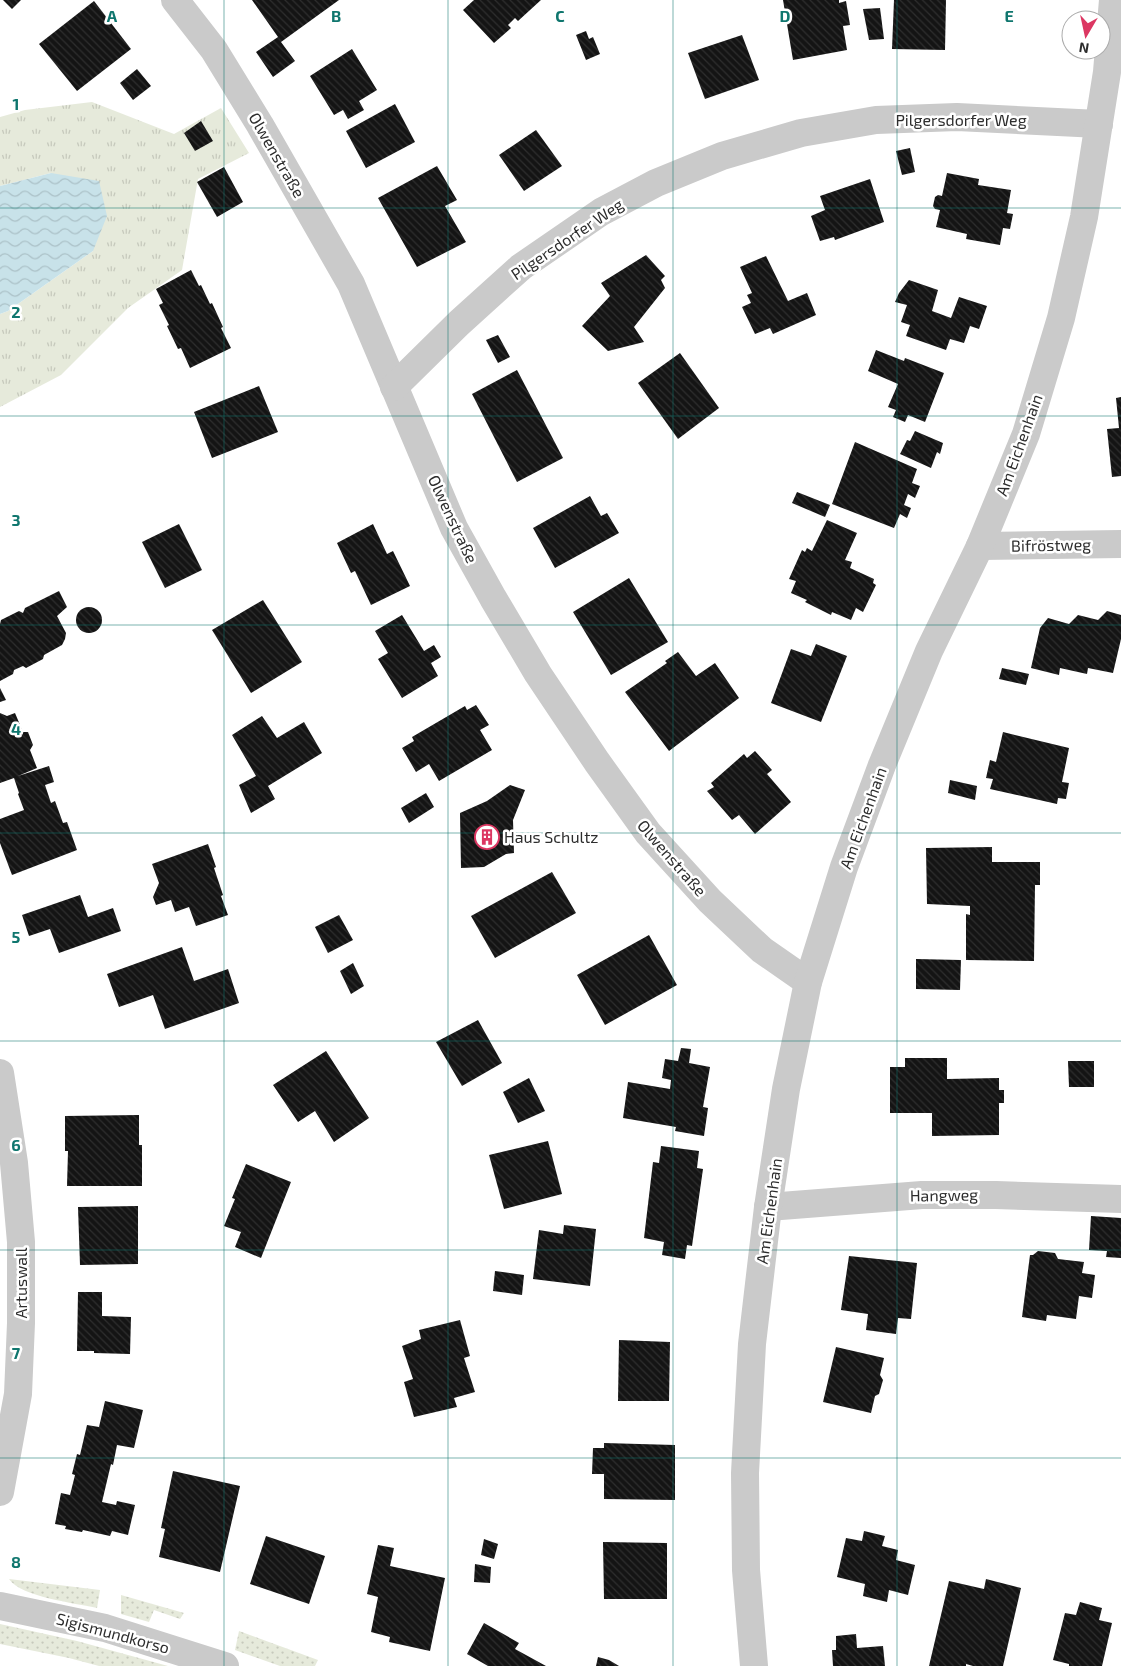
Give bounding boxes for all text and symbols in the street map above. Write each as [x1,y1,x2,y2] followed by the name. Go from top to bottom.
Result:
[107,6,118,25] text: A
[331,6,341,25] text: B
[555,6,565,25] text: C
[780,6,791,25] text: D
[1004,6,1014,25] text: E
[1061,10,1111,60] north arrow
[1078,39,1090,58] text: N
[13,94,19,113] text: 1
[245,109,309,201] street label: Olwenstraße
[895,110,1027,129] street label: Pilgersdorfer Weg
[507,194,626,283] street label: Pilgersdorfer Weg
[11,302,21,321] text: 2
[991,391,1046,498] street label: Am Eichenhain
[425,472,482,566] street label: Olwenstraße
[11,510,21,529] text: 3
[1011,534,1091,555] street label: Bifröstweg
[11,719,21,738] text: 4
[835,764,890,871] street label: Am Eichenhain
[634,816,711,900] street label: Olwenstraße
[474,824,500,850] building icon: Haus Schultz
[504,827,598,846] place label: Haus Schultz
[12,927,21,946] text: 5
[11,1135,21,1154] text: 6
[752,1157,785,1265] street label: Am Eichenhain
[910,1184,978,1205] street label: Hangweg
[11,1247,30,1319] street label: Artuswall
[12,1343,21,1362] text: 7
[11,1552,21,1571] text: 8
[55,1608,172,1657] street label: Sigismundkorso

